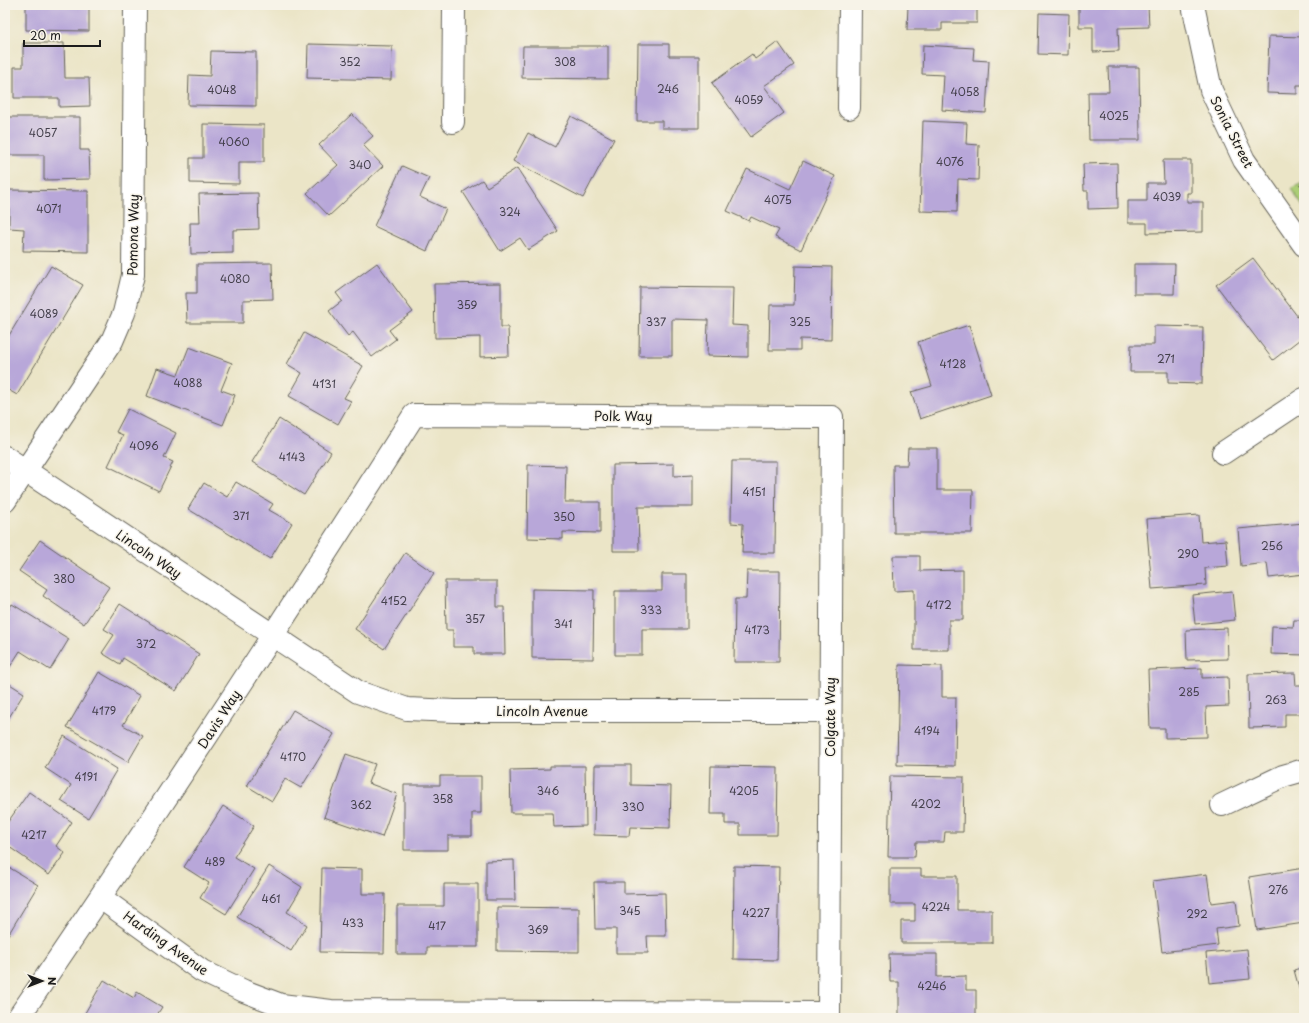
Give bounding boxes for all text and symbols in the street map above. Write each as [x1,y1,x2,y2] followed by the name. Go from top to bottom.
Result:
[24,22,100,48] scale bar
[30,26,61,44] text: 20 m
[339,53,361,70] house number: 352
[554,53,576,70] house number: 308
[657,80,679,97] house number: 246
[207,81,237,98] house number: 4048
[950,83,980,100] house number: 4058
[735,91,764,108] house number: 4059
[1206,93,1259,171] street label: Sonia Street
[1099,107,1129,124] house number: 4025
[29,124,57,141] house number: 4057
[218,133,250,150] house number: 4060
[936,153,964,170] house number: 4076
[349,156,371,173] house number: 340
[1153,188,1181,205] house number: 4039
[764,191,792,208] house number: 4075
[122,194,143,276] street label: Pomona Way
[36,200,62,217] house number: 4071
[499,203,521,220] house number: 324
[220,270,250,287] house number: 4080
[457,296,477,313] house number: 359
[30,305,58,322] house number: 4089
[646,313,666,330] house number: 337
[789,313,811,330] house number: 325
[1157,350,1175,367] house number: 271
[940,355,967,372] house number: 4128
[173,374,203,391] house number: 4088
[312,375,336,392] house number: 4131
[594,406,652,425] street label: Polk Way
[129,437,159,454] house number: 4096
[279,448,305,465] house number: 4143
[742,483,766,500] house number: 4151
[232,507,250,524] house number: 371
[553,508,575,525] house number: 350
[113,525,186,583] street label: Lincoln Way
[1261,537,1283,554] house number: 256
[1177,545,1199,562] house number: 290
[53,570,75,587] house number: 380
[381,592,408,609] house number: 4152
[926,596,952,613] house number: 4172
[640,601,662,618] house number: 333
[465,610,485,627] house number: 357
[554,615,572,632] house number: 341
[744,621,770,638] house number: 4173
[136,635,157,652] house number: 372
[820,677,839,757] street label: Colgate Way
[1178,683,1200,700] house number: 285
[192,686,245,752] street label: Davis Way
[1265,691,1287,708] house number: 263
[496,701,588,720] street label: Lincoln Avenue
[92,702,116,719] house number: 4179
[914,722,940,739] house number: 4194
[280,748,306,765] house number: 4170
[75,768,97,785] house number: 4191
[537,782,559,799] house number: 346
[729,782,759,799] house number: 4205
[433,790,454,807] house number: 358
[911,795,941,812] house number: 4202
[350,796,372,813] house number: 362
[622,798,644,815] house number: 330
[21,826,47,843] house number: 4217
[205,853,225,870] house number: 489
[1268,881,1288,898] house number: 276
[262,890,280,907] house number: 461
[922,898,950,915] house number: 4224
[619,902,641,919] house number: 345
[742,904,770,921] house number: 4227
[1186,905,1208,922] house number: 292
[120,906,213,979] street label: Harding Avenue
[342,914,364,931] house number: 433
[428,917,446,934] house number: 417
[527,921,549,938] house number: 369
[22,961,62,1001] north arrow
[44,977,61,986] text: N
[918,977,946,994] house number: 4246

